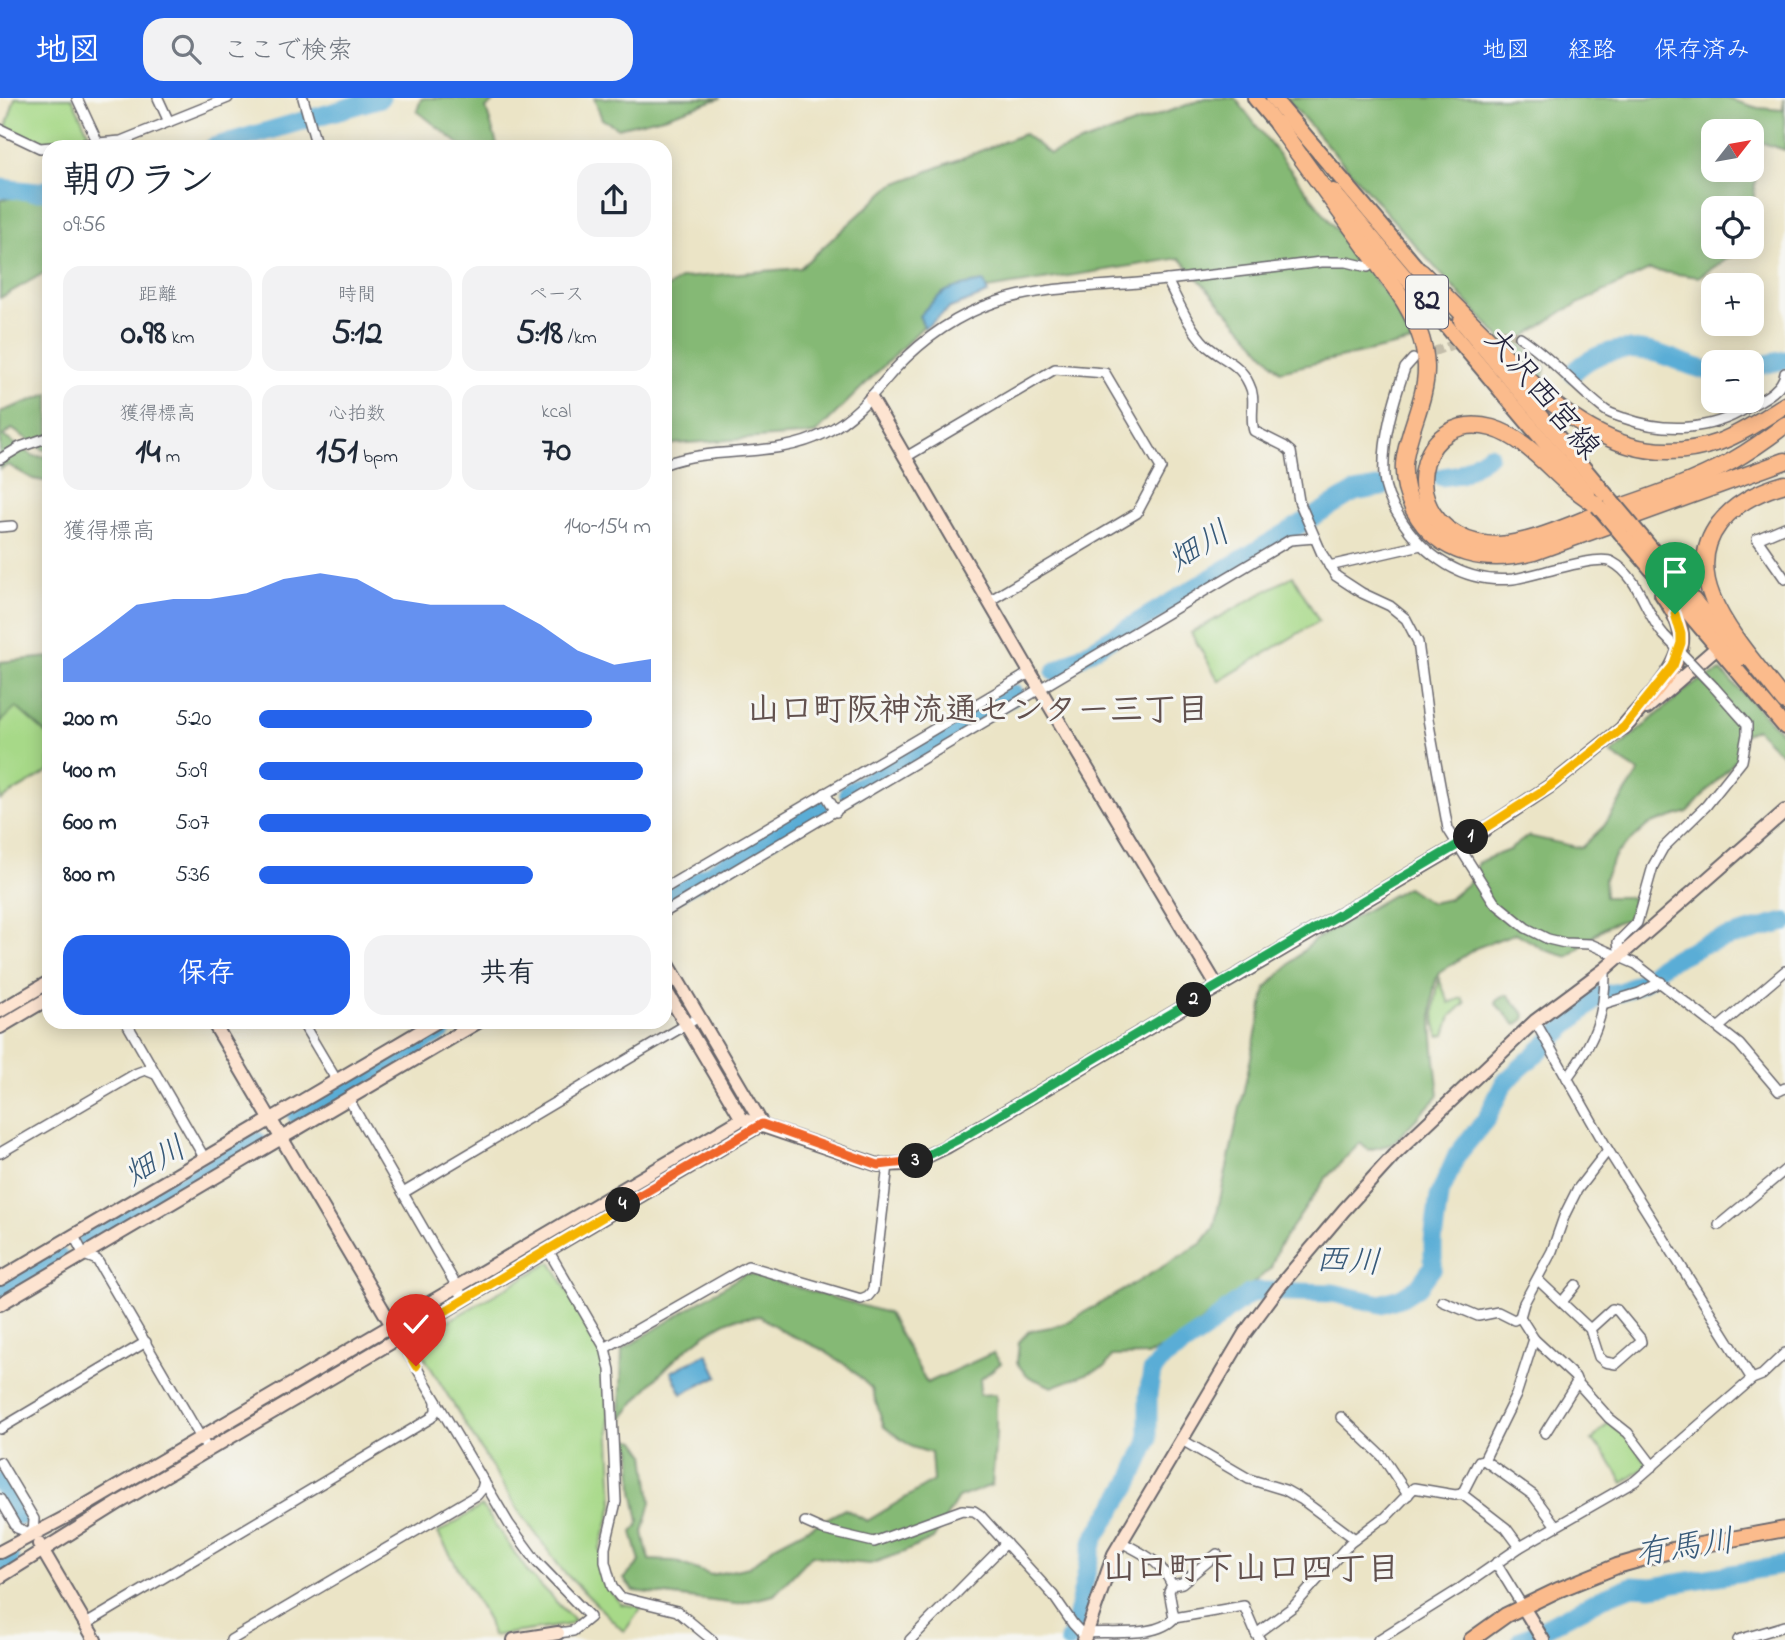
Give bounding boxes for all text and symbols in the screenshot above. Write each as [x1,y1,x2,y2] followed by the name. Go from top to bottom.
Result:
[143,18,633,81] search box
[35,28,101,76] text: 地図
[167,30,205,68] icon: search
[223,33,353,71] text: ここで検索
[1482,34,1530,69] text: 地図
[1568,34,1616,69] text: 経路
[1654,34,1750,69] text: 保存済み
[1701,119,1764,182] north arrow
[1701,119,1764,413] map controls
[63,155,215,211] text: 朝のラン
[577,163,651,237] button: share
[1701,196,1764,259] button: locate
[63,209,105,242] text: 09:56
[1701,273,1764,336] button: +
[1406,276,1448,328] road number: 82
[139,282,177,309] text: 距離
[338,282,376,309] text: 時間
[528,282,584,309] text: ペース
[121,309,167,360] text: 0.98
[331,309,383,360] text: 5:12
[516,309,563,360] text: 5:18
[1472,319,1610,471] street label: 大沢西宮線
[167,325,195,352] text: km
[563,325,597,352] text: /km
[1701,350,1764,413] button: −
[541,399,571,426] text: kcal
[120,401,196,428] text: 獲得標高
[328,401,386,428] text: 心拍数
[542,426,571,477] text: 70
[135,428,161,479] text: 14
[316,428,358,479] text: 151
[161,444,180,471] text: m
[358,444,398,471] text: bpm
[1159,510,1241,586] water label: 畑川
[564,511,651,544] text: 140–154 m
[63,516,155,549] text: 獲得標高
[1645,542,1705,614] pin
[1656,553,1694,591] icon: arrive
[747,688,1209,736] district label: 山口町阪神流通センター三丁目
[63,703,118,736] text: 200 m
[175,703,211,736] text: 5:20
[63,755,116,788] text: 400 m
[175,755,207,788] text: 5:09
[63,807,117,840] text: 600 m
[175,807,210,840] text: 5:07
[1454,820,1488,854] pin: 1
[1467,823,1474,850] text: 1
[63,859,115,892] text: 800 m
[175,859,210,892] text: 5:36
[63,935,350,1015] button: 保存
[364,935,651,1015] button: 共有
[1176,982,1212,1018] pin: 2
[1189,986,1198,1013] text: 2
[115,1126,197,1200] water label: 畑川
[898,1144,934,1178] pin: 3
[912,1147,919,1174] text: 3
[606,1188,640,1222] pin: 4
[619,1191,626,1218] text: 4
[1314,1237,1382,1289] water label: 西川
[386,1294,446,1366] pin
[397,1305,435,1343] icon: check
[1633,1518,1737,1580] water label: 有馬川
[1103,1547,1400,1595] district label: 山口町下山口四丁目

